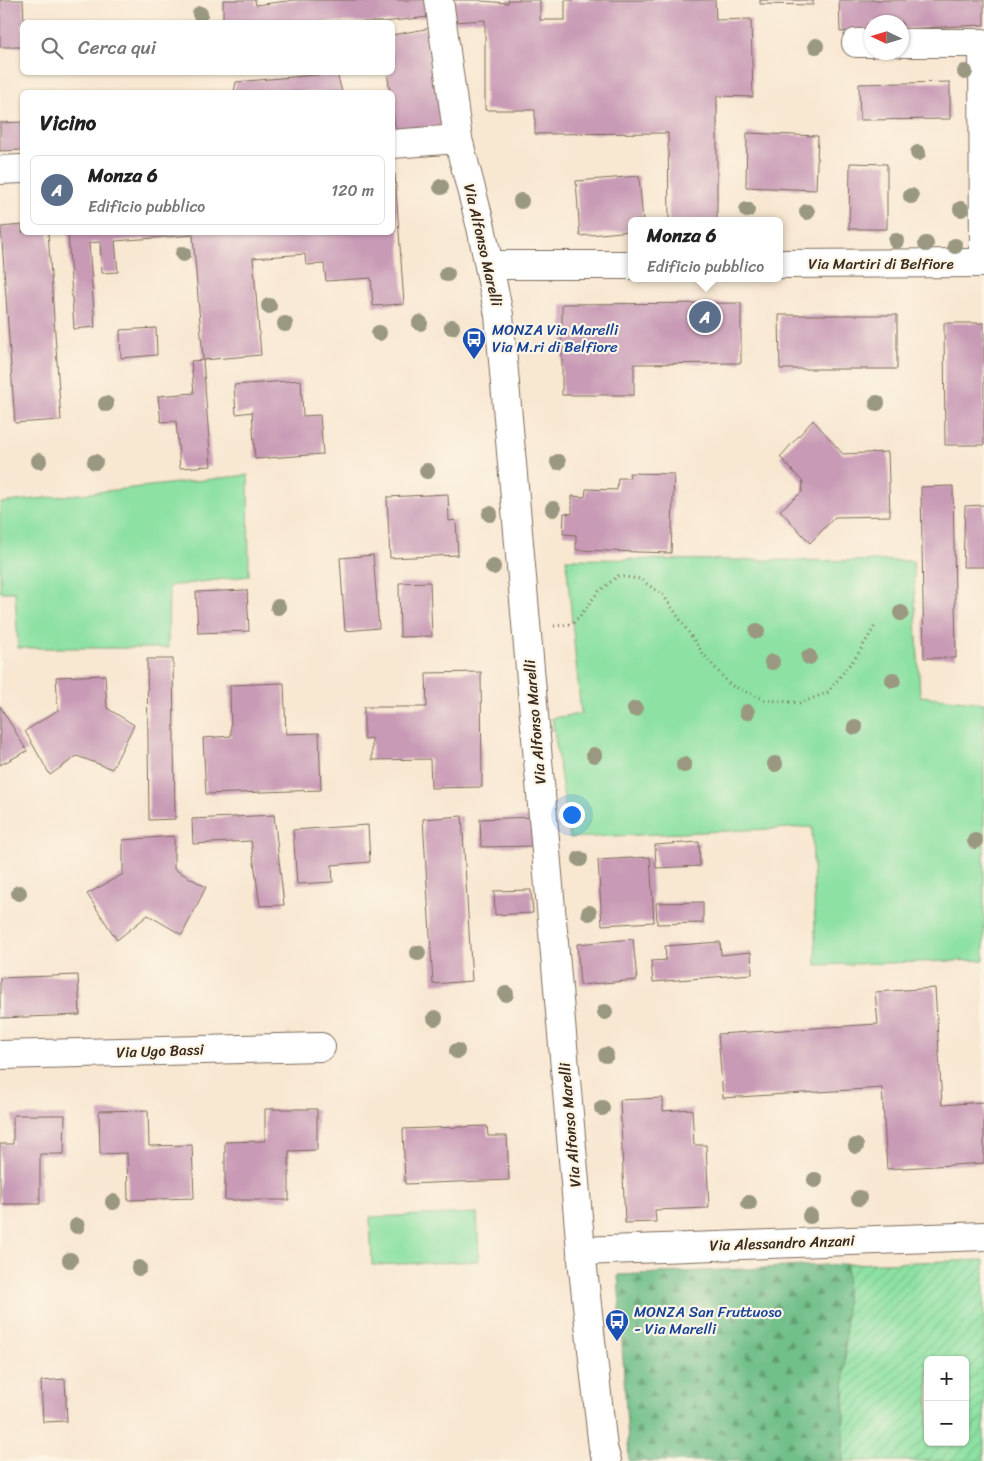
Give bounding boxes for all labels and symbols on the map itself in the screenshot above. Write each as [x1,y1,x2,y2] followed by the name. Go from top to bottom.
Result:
[864,15,909,60] north arrow
[456,181,510,310] street label: Via Alfonso Marelli
[808,251,954,277] street label: Via Martiri di Belfiore
[689,298,721,336] pin: A
[492,317,619,360] place label: MONZA Via Marelli Via M.ri di Belfiore
[461,326,487,360] bus stop icon: MONZA Via Marelli Via M.ri di Belfiore
[517,658,553,785] street label: Via Alfonso Marelli
[559,802,585,828] your location
[116,1036,205,1066] street label: Via Ugo Bassi
[552,1061,588,1188] street label: Via Alfonso Marelli
[709,1227,856,1259] street label: Via Alessandro Anzani
[634,1299,782,1342] place label: MONZA San Fruttuoso - Via Marelli
[604,1308,630,1342] bus stop icon: MONZA San Fruttuoso - Via Marelli

